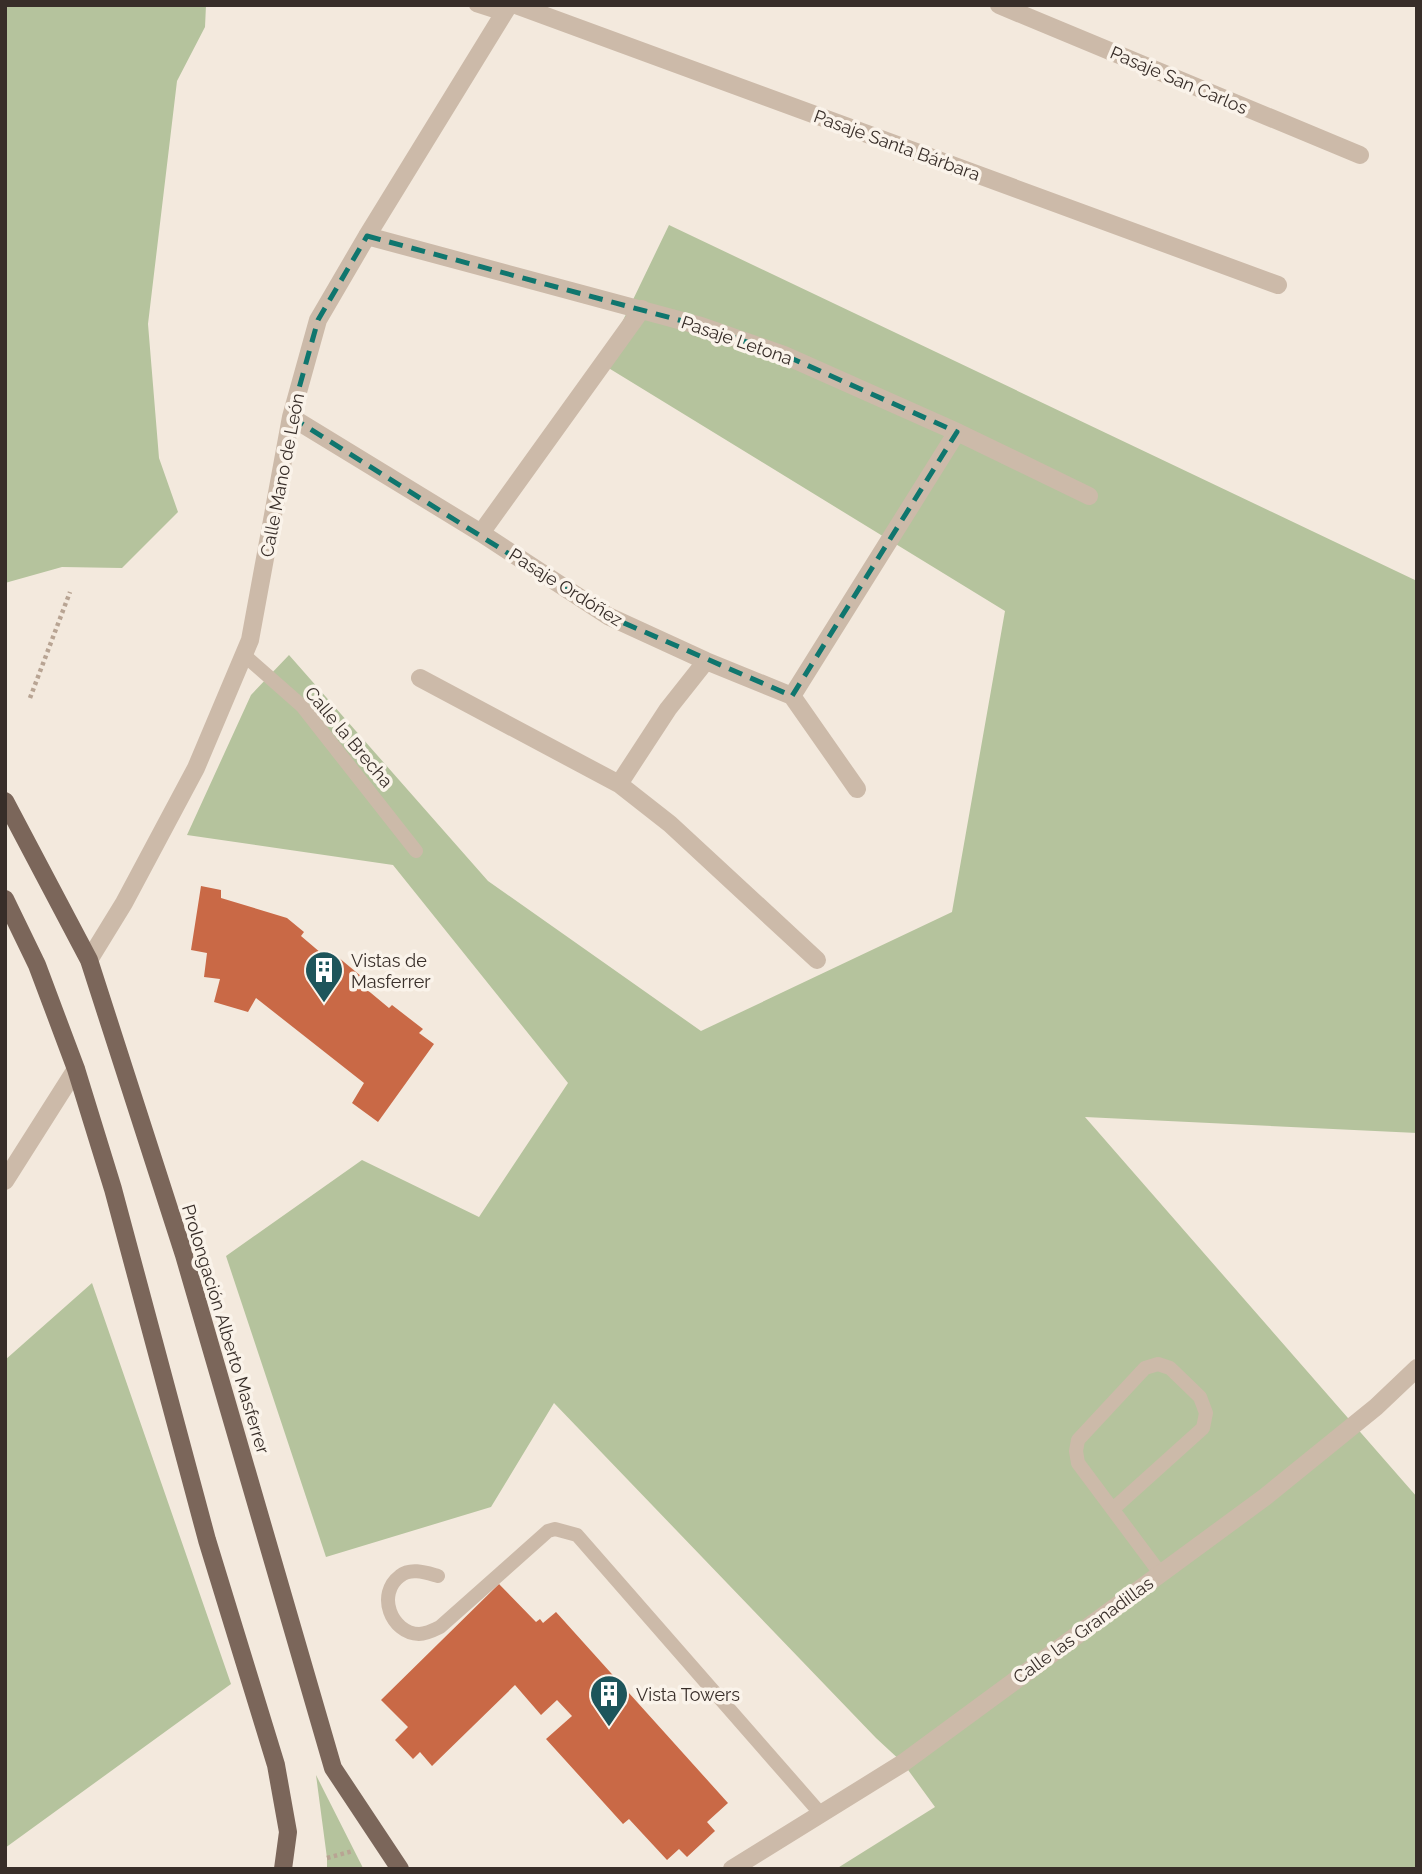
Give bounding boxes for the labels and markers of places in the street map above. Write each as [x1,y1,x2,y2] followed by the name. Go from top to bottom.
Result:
[303,949,345,1004] building icon: Vistas de Masferrer
[351,950,431,992] place label: Vistas de Masferrer
[588,1673,630,1728] building icon: Vista Towers
[636,1684,740,1705] place label: Vista Towers

